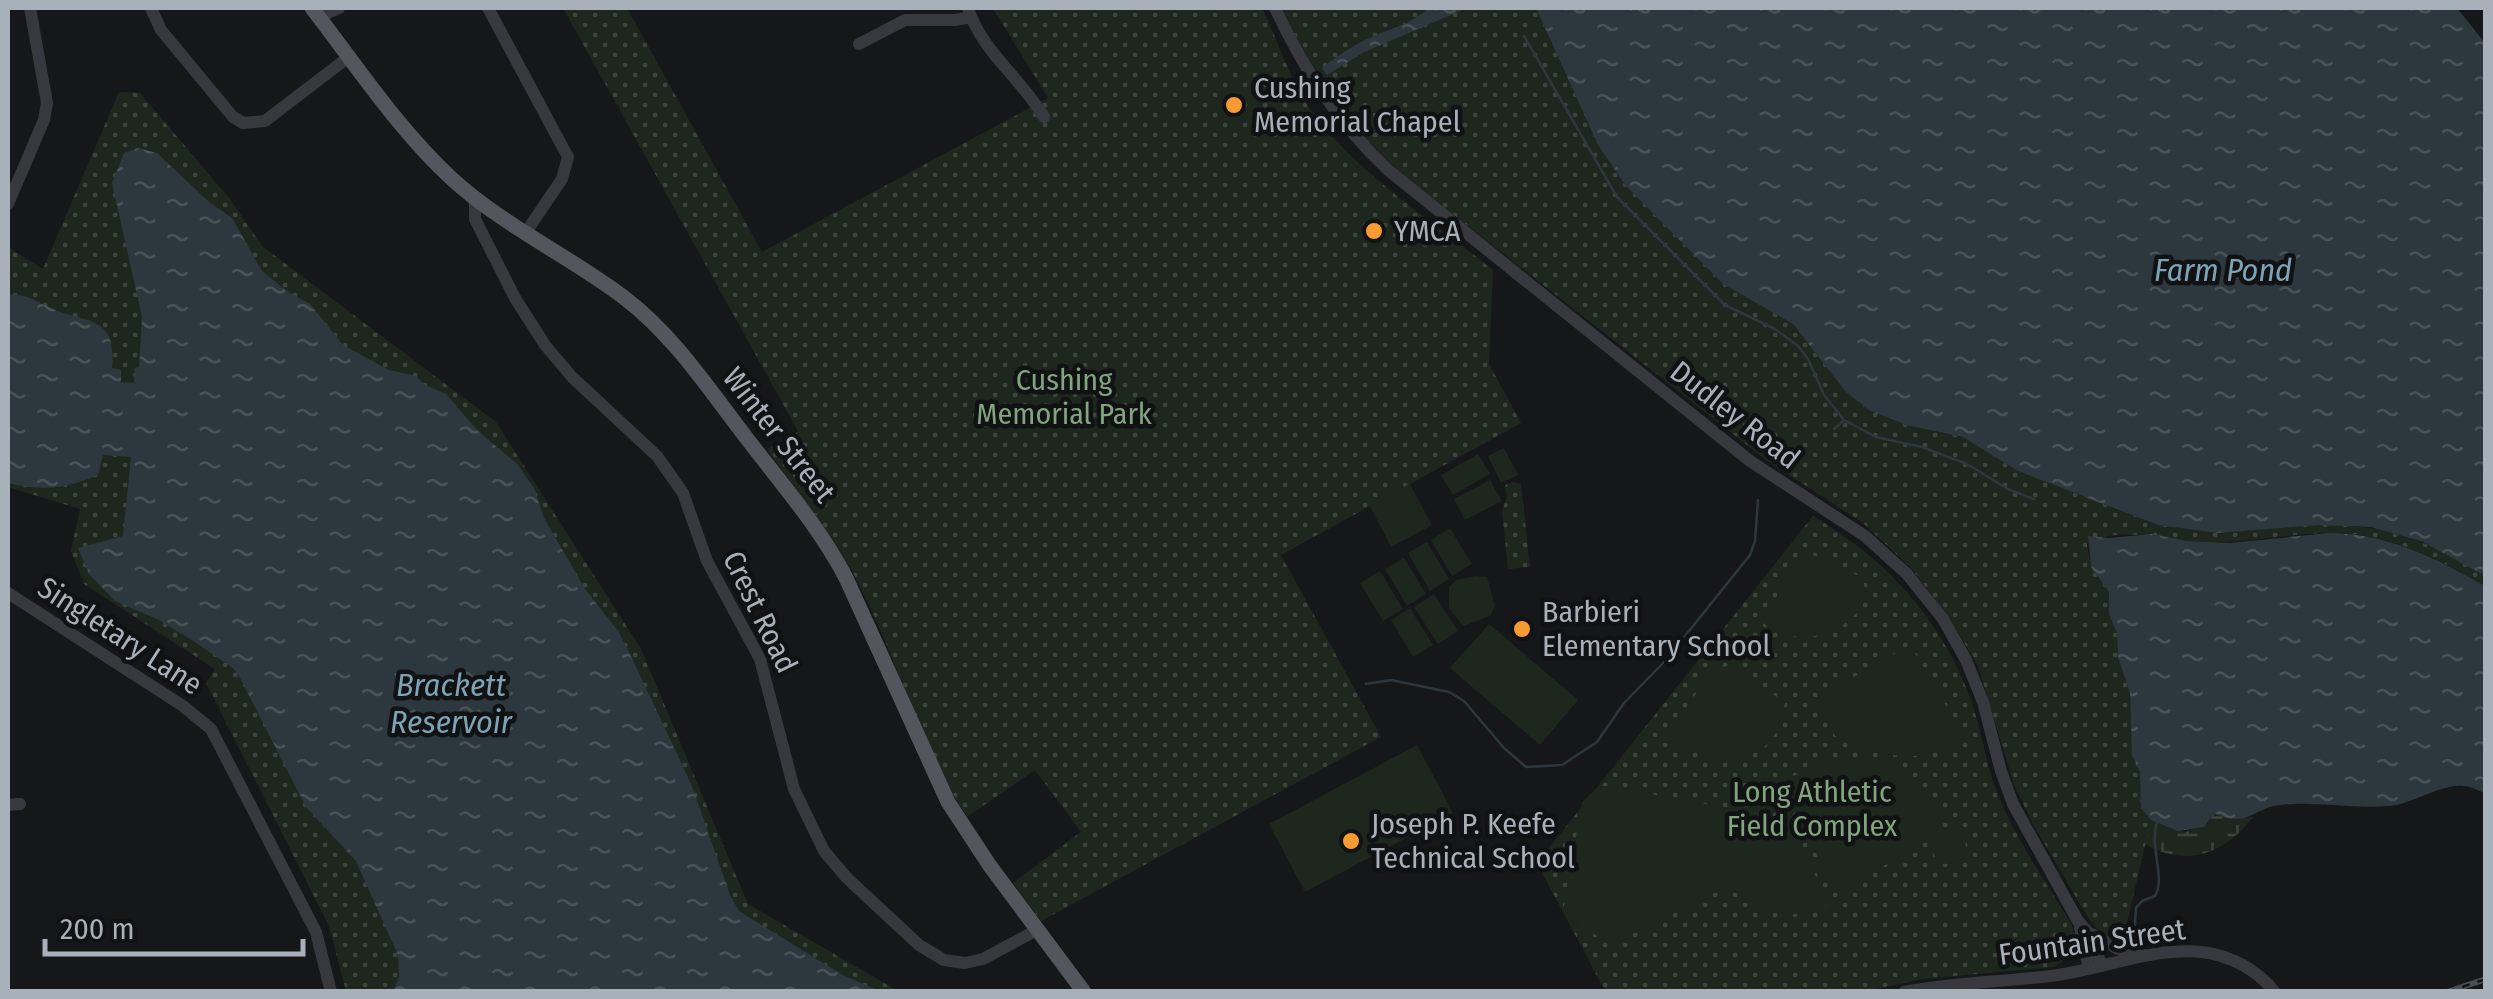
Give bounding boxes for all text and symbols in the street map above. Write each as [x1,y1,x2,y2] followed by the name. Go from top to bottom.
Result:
[1254,70,1461,140] place label: Cushing Memorial Chapel
[1223,94,1245,116] marker: Cushing Memorial Chapel
[1394,213,1461,249] place label: YMCA
[1363,220,1385,242] marker: YMCA
[2154,251,2292,289] water label: Farm Pond
[1663,353,1807,477] street label: Dudley Road
[715,360,843,510] street label: Winter Street
[976,362,1152,432] park label: Cushing Memorial Park
[715,545,805,679] street label: Crest Road
[31,570,209,702] street label: Singletary Lane
[1542,594,1770,664] place label: Barbieri Elementary School
[1511,618,1533,640] marker: Barbieri Elementary School
[390,666,513,741] water label: Brackett Reservoir
[1727,774,1898,844] park label: Long Athletic Field Complex
[1371,806,1575,876] place label: Joseph P. Keefe Technical School
[1340,830,1362,852] marker: Joseph P. Keefe Technical School
[45,894,302,956] scale bar
[60,911,135,947] text: 200 m
[1996,911,2188,973] street label: Fountain Street

